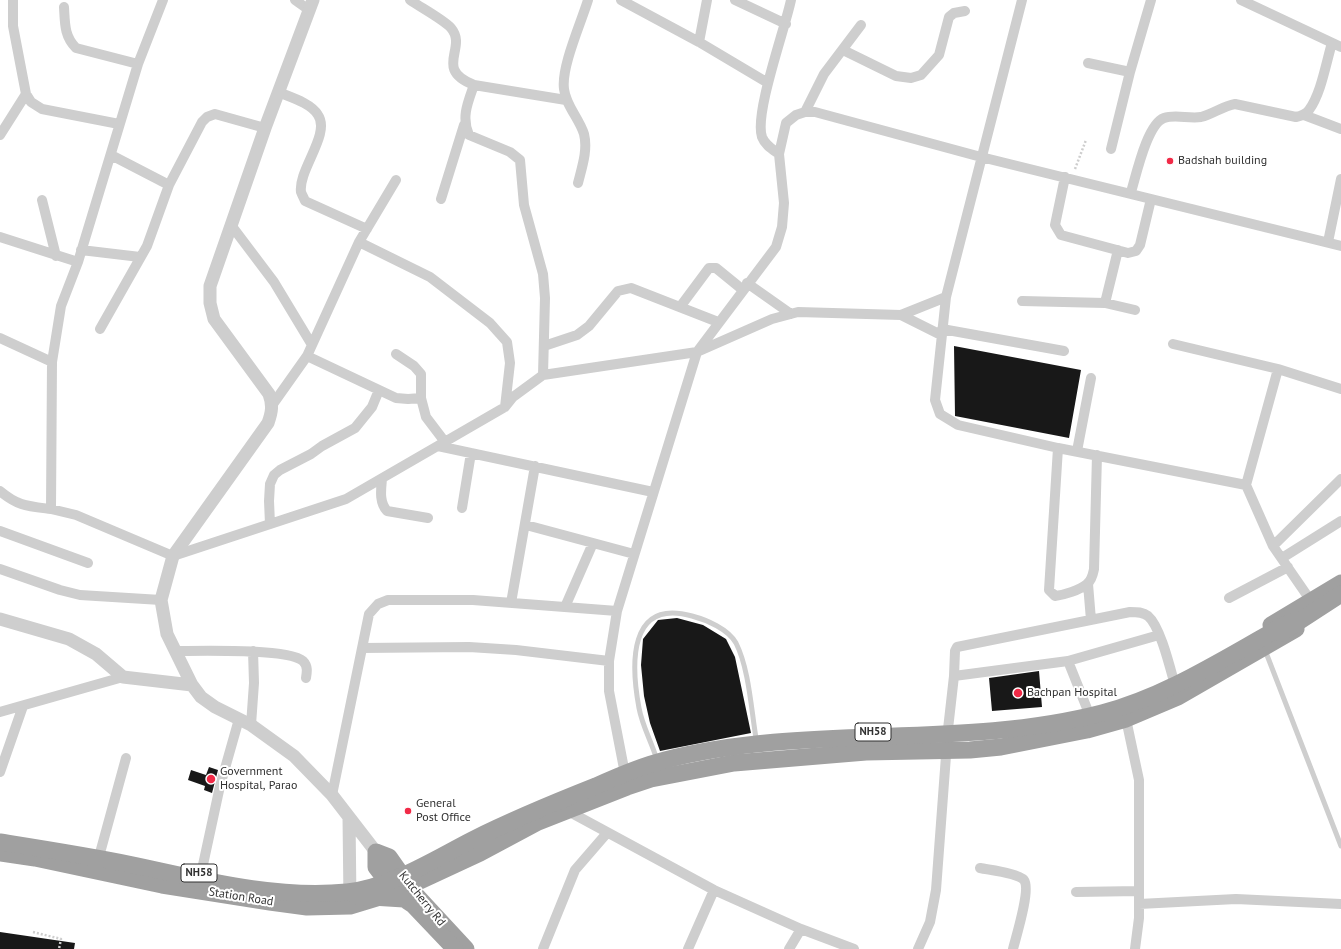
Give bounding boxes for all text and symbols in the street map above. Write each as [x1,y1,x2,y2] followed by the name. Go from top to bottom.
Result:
[1178,154,1267,168] place label: Badshah building
[1165,156,1175,166] marker: Badshah building
[1027,686,1117,700] place label: Bachpan Hospital
[1012,687,1024,699] marker: Bachpan Hospital
[855,723,891,741] road number: NH58
[220,765,297,793] place label: Government Hospital, Parao
[205,773,217,785] marker: Government Hospital, Parao
[416,797,471,825] place label: General Post Office
[403,806,413,816] marker: General Post Office
[181,864,217,882] road number: NH58
[396,869,448,929] street label: Kutcherry Rd
[208,885,274,909] street label: Station Road

